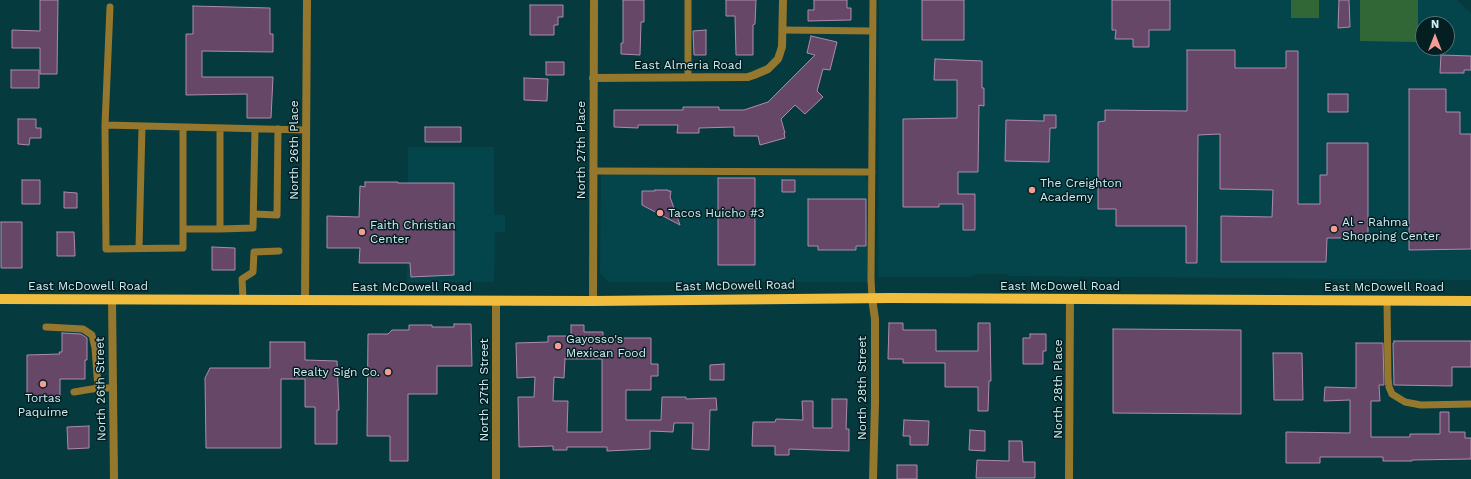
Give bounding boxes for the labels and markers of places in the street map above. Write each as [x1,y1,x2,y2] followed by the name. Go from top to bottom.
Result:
[1040,176,1122,204] place label: The Creighton Academy
[1027,185,1037,195] marker: The Creighton Academy
[668,206,765,220] place label: Tacos Huicho #3
[655,208,665,218] marker: Tacos Huicho #3
[1342,215,1440,243] place label: Al - Rahma Shopping Center
[370,218,456,246] place label: Faith Christian Center
[1329,224,1339,234] marker: Al - Rahma Shopping Center
[357,227,367,237] marker: Faith Christian Center
[566,332,646,360] place label: Gayosso's Mexican Food
[553,341,563,351] marker: Gayosso's Mexican Food
[293,365,380,379] place label: Realty Sign Co.
[383,367,393,377] marker: Realty Sign Co.
[38,379,48,389] marker: Tortas Paquime
[18,391,68,419] place label: Tortas Paquime

